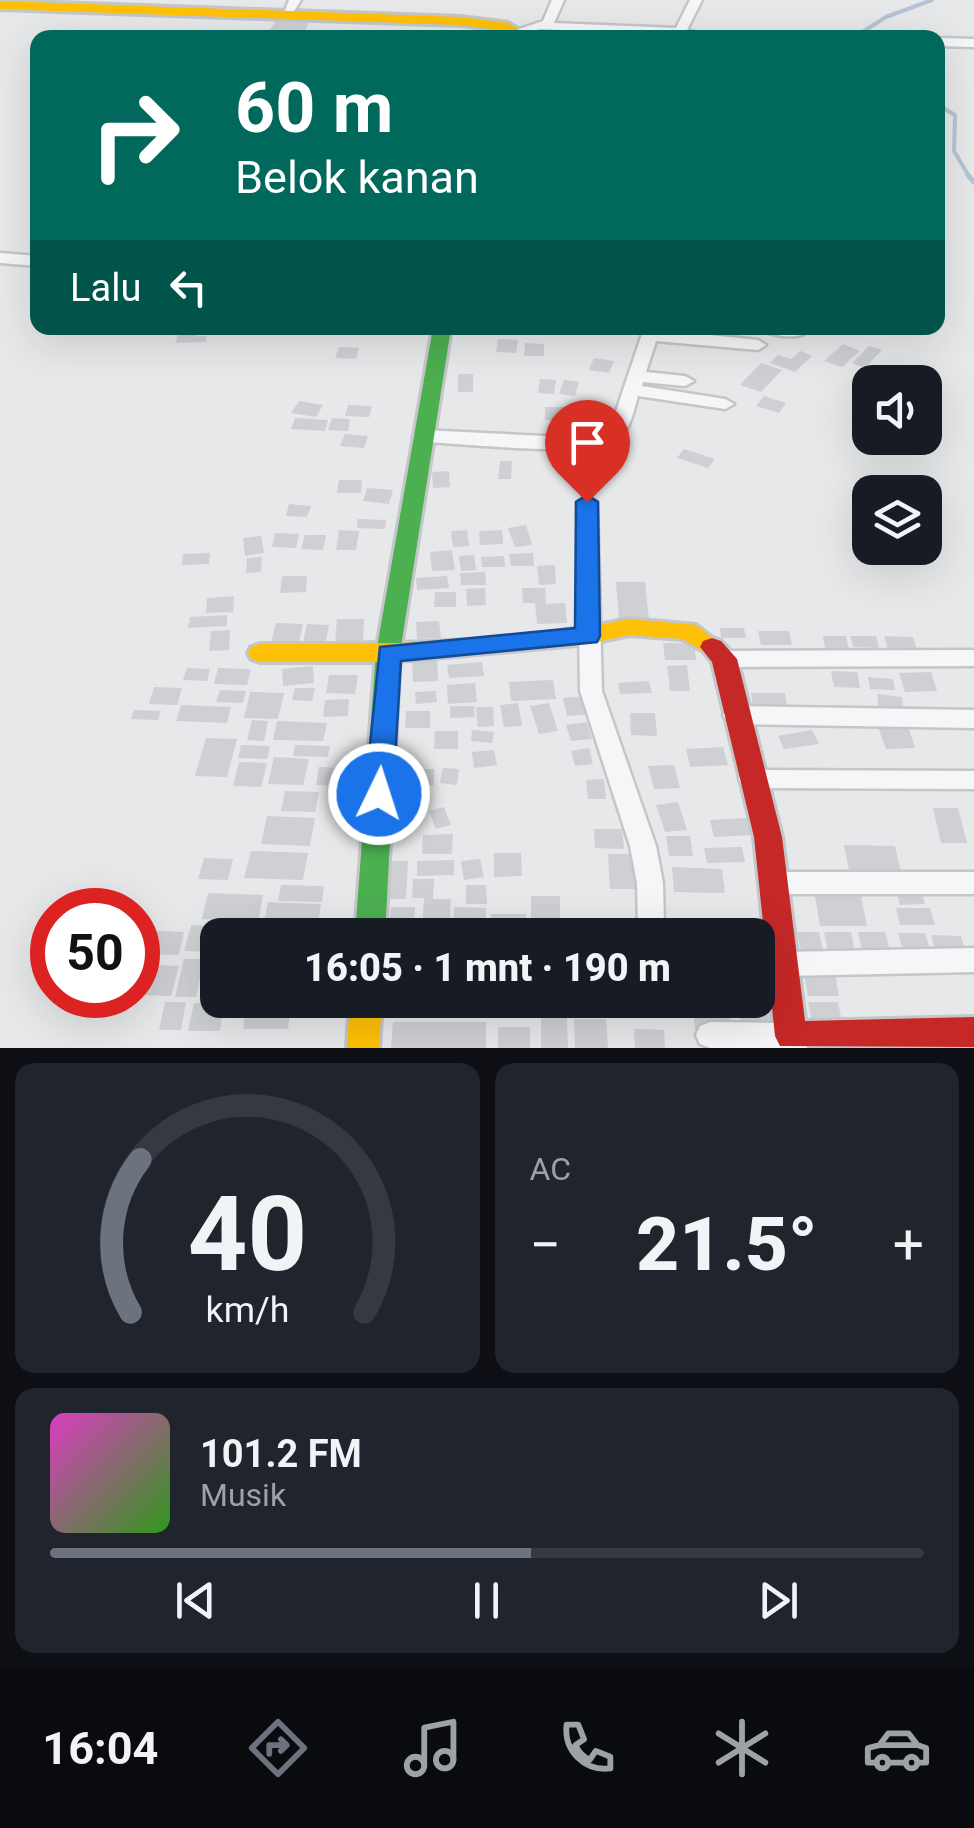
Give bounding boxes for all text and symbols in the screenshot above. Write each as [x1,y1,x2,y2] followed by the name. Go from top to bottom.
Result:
[235,67,393,149] text: 60 m
[70,70,200,200] icon: right
[235,151,479,204] text: Belok kanan
[161,260,216,315] icon: left
[70,266,141,310] text: Lalu
[852,365,942,565] map controls
[852,365,942,455] button: sound
[545,400,630,503] pin
[560,415,615,470] icon: arrive
[852,475,942,565] button: layers
[327,742,431,846] position arrow
[30,888,160,1018] speed limit sign: 50
[304,946,671,990] text: 16:05 · 1 mnt · 190 m
[530,1150,571,1188] text: AC
[188,1174,307,1295] text: 40
[636,1200,818,1288] text: 21.5°
[530,1213,561,1277] text: −
[893,1213,924,1277] text: +
[205,1289,289,1331] text: km/h
[200,1432,362,1476] text: 101.2 FM
[200,1476,286,1514] text: Musik
[168,1573,223,1628] icon: previous
[459,1573,514,1628] icon: pause
[751,1573,806,1628] icon: next
[243,1713,313,1783] icon: directions
[398,1713,468,1783] icon: music
[552,1713,622,1783] icon: phone
[707,1713,777,1783] icon: climate
[862,1713,932,1783] icon: car
[42,1722,158,1775] text: 16:04

